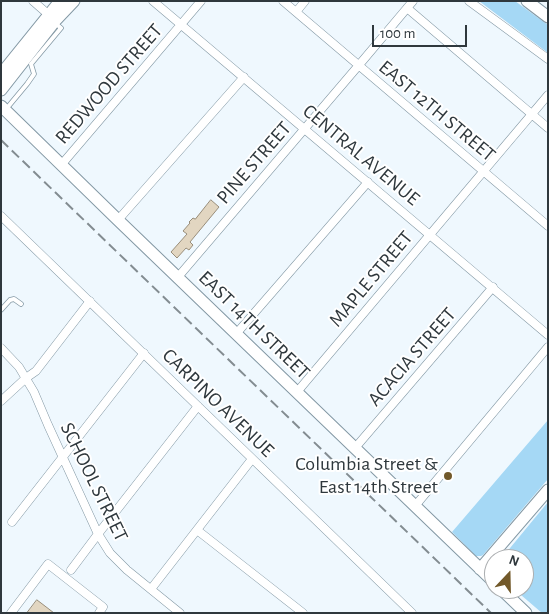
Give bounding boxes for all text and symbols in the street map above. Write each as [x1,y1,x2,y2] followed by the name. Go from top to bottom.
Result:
[374,15,469,47] scale bar
[50,19,168,149] street label: REDWOOD STREET
[380,26,415,41] text: 100 m
[374,55,500,167] street label: EAST 12TH STREET
[298,99,424,211] street label: CENTRAL AVENUE
[212,117,296,209] street label: PINE STREET
[324,226,418,332] street label: MAPLE STREET
[193,266,315,384] street label: EAST 14TH STREET
[363,303,461,411] street label: ACACIA STREET
[157,344,279,462] street label: CARPINO AVENUE
[55,419,133,545] street label: SCHOOL STREET
[295,452,438,499] place label: Columbia Street & East 14th Street
[442,470,454,482] marker: Columbia Street & East 14th Street
[484,549,534,599] north arrow
[507,553,521,569] text: N

